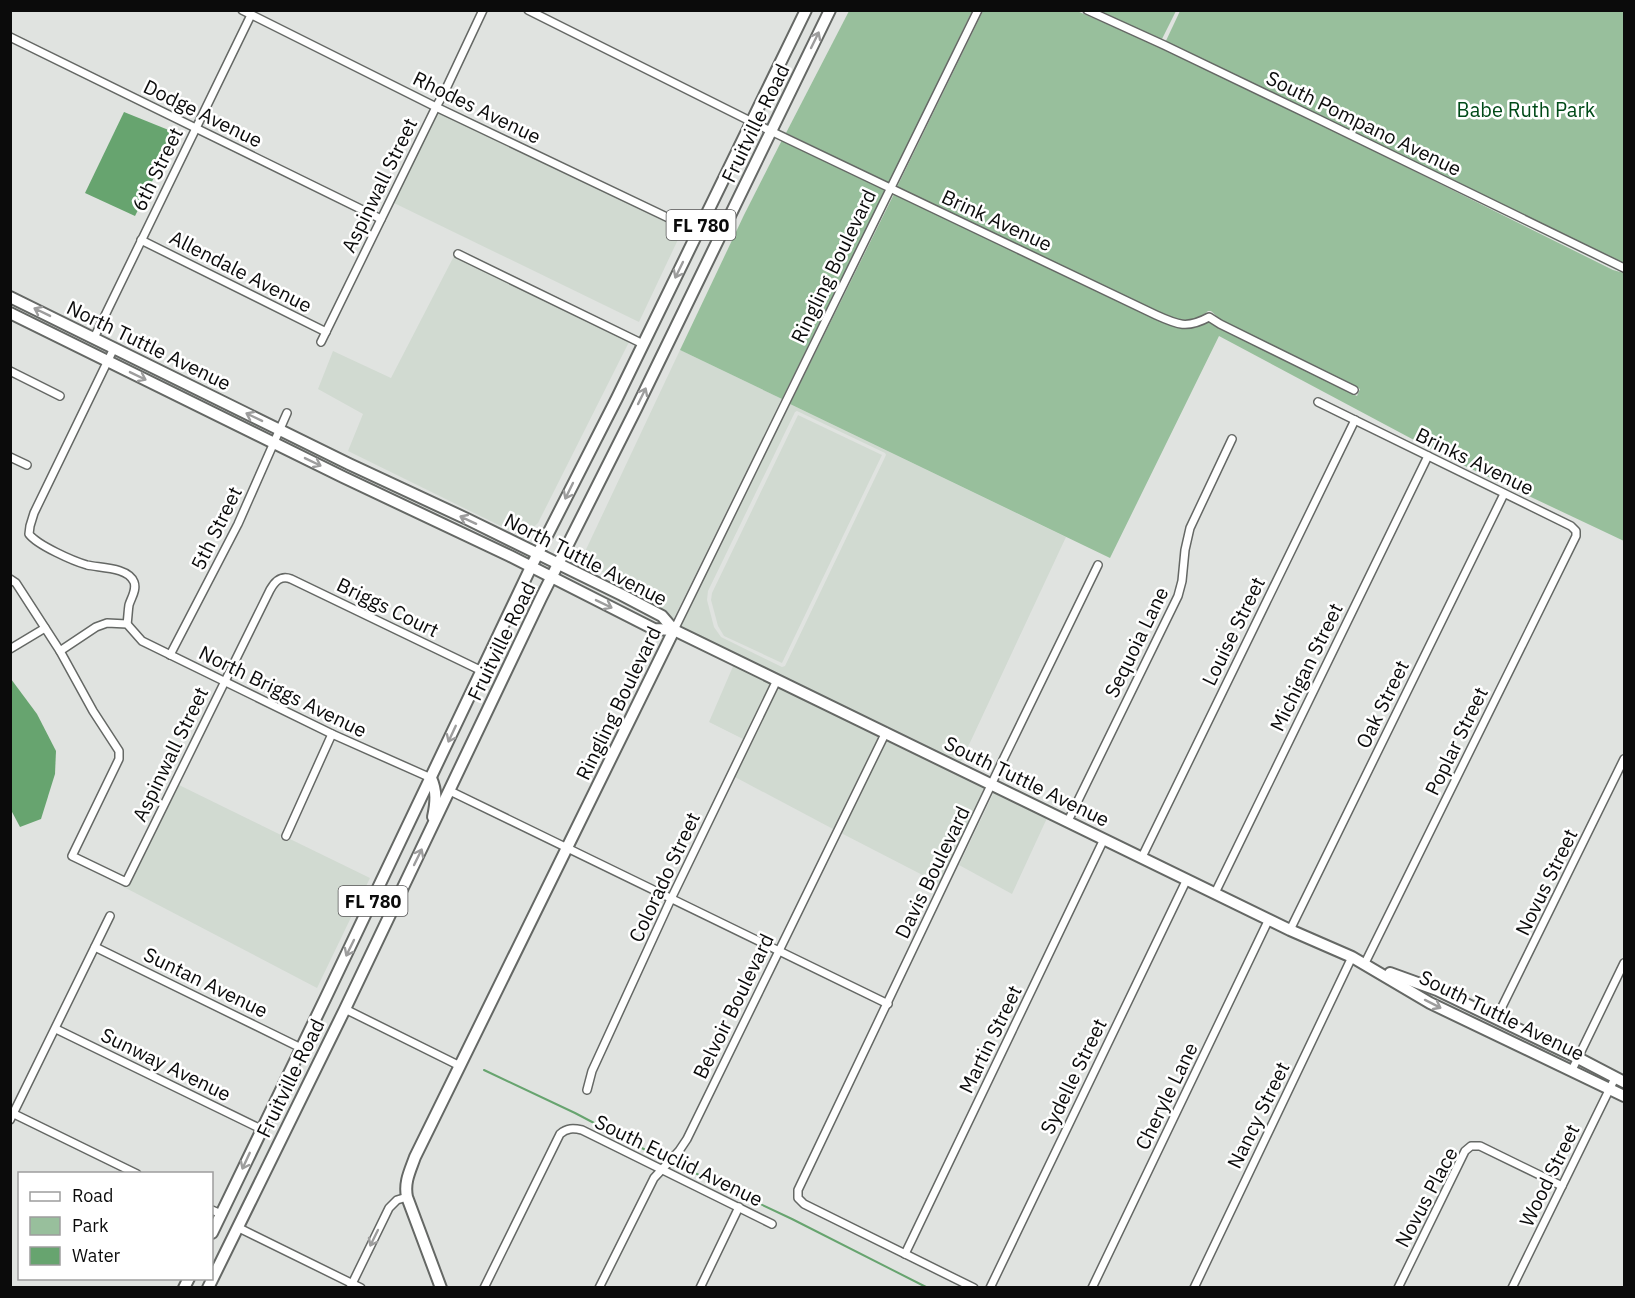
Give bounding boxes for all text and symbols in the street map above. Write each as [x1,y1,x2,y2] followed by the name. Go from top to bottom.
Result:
[810,32,822,50] one-way arrow
[715,59,795,187] street label: Fruitville Road
[409,64,545,150] street label: Rhodes Avenue
[1262,64,1466,182] street label: South Pompano Avenue
[139,73,267,153] street label: Dodge Avenue
[1457,96,1596,123] park label: Babe Ruth Park
[335,113,423,257] street label: Aspinwall Street
[125,123,189,215] street label: 6th Street
[937,183,1057,257] street label: Brink Avenue
[784,185,882,347] street label: Ringling Boulevard
[666,210,736,240] road number: FL 780
[165,224,317,318] street label: Allendale Avenue
[673,261,684,279] one-way arrow
[62,294,236,396] street label: North Tuttle Avenue
[33,306,51,318] one-way arrow
[129,371,147,382] one-way arrow
[636,388,648,406] one-way arrow
[246,411,264,422] one-way arrow
[1411,421,1539,501] street label: Brinks Avenue
[304,457,322,468] one-way arrow
[184,482,248,574] street label: 5th Street
[563,482,575,500] one-way arrow
[500,506,672,612] street label: North Tuttle Avenue
[459,513,477,525] one-way arrow
[332,571,444,643] street label: Briggs Court
[1195,572,1271,690] street label: Louise Street
[461,577,541,705] street label: Fruitville Road
[1098,582,1174,702] street label: Sequoia Lane
[1263,598,1349,736] street label: Michigan Street
[594,599,612,610] one-way arrow
[569,622,667,784] street label: Ringling Boulevard
[195,639,371,743] street label: North Briggs Avenue
[1349,655,1415,753] street label: Oak Street
[126,682,214,826] street label: Aspinwall Street
[1418,682,1494,800] street label: Poplar Street
[446,725,457,743] one-way arrow
[940,729,1114,833] street label: South Tuttle Avenue
[888,801,976,943] street label: Davis Boulevard
[622,808,706,946] street label: Colorado Street
[1509,824,1583,940] street label: Novus Street
[412,849,424,867] one-way arrow
[338,886,407,916] road number: FL 780
[686,929,780,1083] street label: Belvoir Boulevard
[344,938,355,956] one-way arrow
[139,940,273,1024] street label: Suntan Avenue
[1415,963,1589,1067] street label: South Tuttle Avenue
[952,980,1028,1098] street label: Martin Street
[1424,998,1442,1010] one-way arrow
[250,1014,330,1142] street label: Fruitville Road
[1033,1014,1113,1138] street label: Sydelle Street
[96,1021,236,1107] street label: Sunway Avenue
[1128,1038,1204,1154] street label: Cheryle Lane
[1220,1057,1296,1173] street label: Nancy Street
[590,1108,768,1212] street label: South Euclid Avenue
[1513,1119,1585,1231] street label: Wood Street
[1388,1142,1464,1252] street label: Novus Place
[239,1151,251,1169] one-way arrow
[18,1172,213,1280] legend
[72,1184,113,1207] text: Road
[72,1214,109,1237] text: Park
[368,1228,380,1246] one-way arrow
[72,1244,121,1267] text: Water

